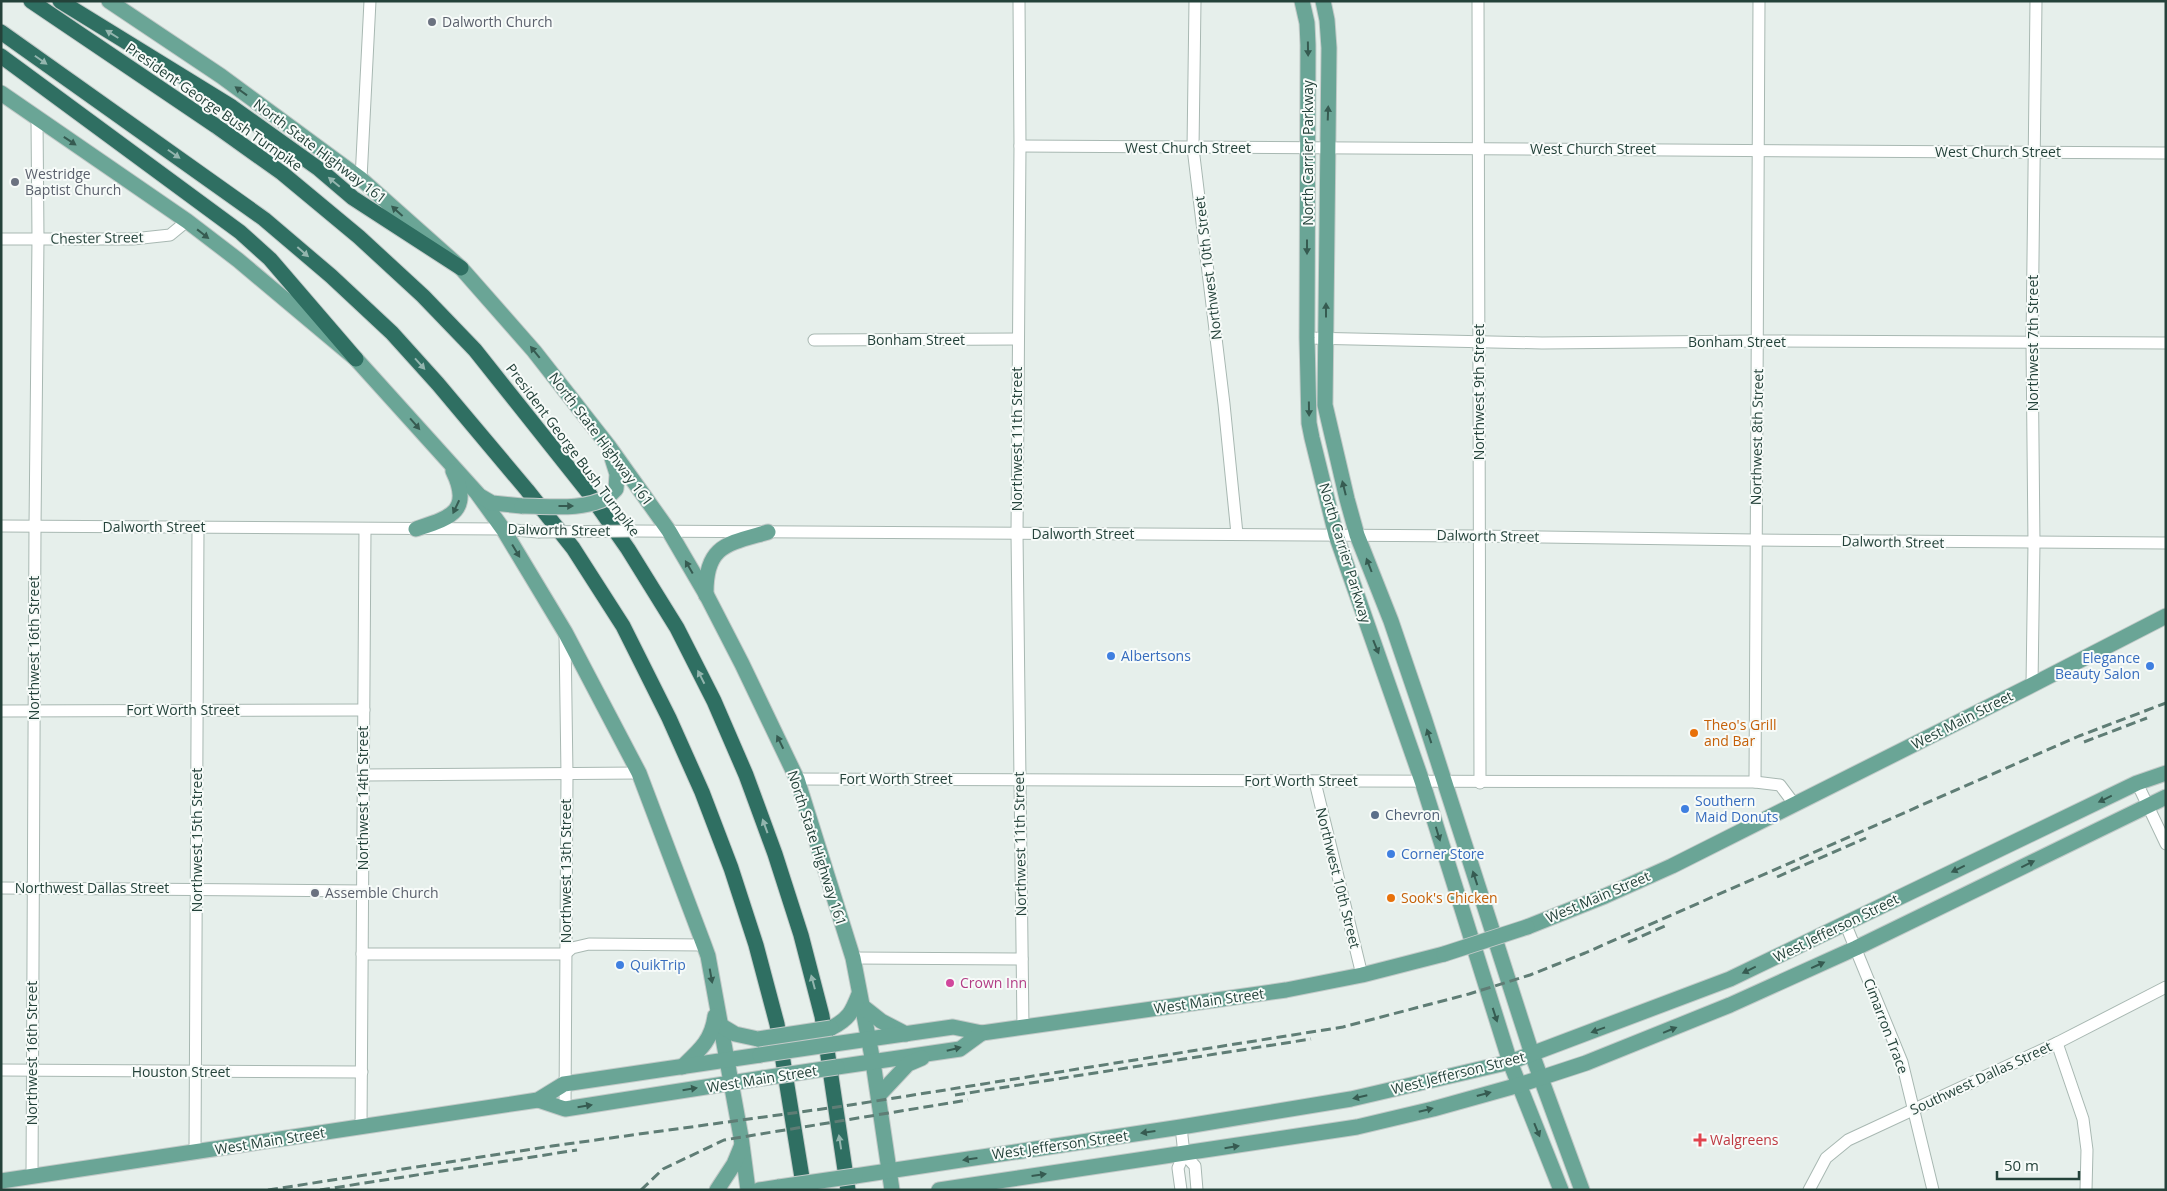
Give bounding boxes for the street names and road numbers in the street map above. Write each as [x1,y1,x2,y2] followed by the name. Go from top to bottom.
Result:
[122,38,307,175] street label: President George Bush Turnpike
[1298,79,1317,226] street label: North Carrier Parkway
[250,94,391,207] street label: North State Highway 161
[1125,138,1251,157] street label: West Church Street
[1530,139,1656,158] street label: West Church Street
[1935,142,2061,161] street label: West Church Street
[1189,195,1226,341] street label: Northwest 10th Street
[50,227,144,248] street label: Chester Street
[2023,275,2042,411] street label: Northwest 7th Street
[1469,324,1488,460] street label: Northwest 9th Street
[867,330,965,349] street label: Bonham Street
[1688,332,1786,351] street label: Bonham Street
[502,359,645,540] street label: President George Bush Turnpike
[1007,367,1026,511] street label: Northwest 11th Street
[545,368,658,509] street label: North State Highway 161
[1746,369,1767,505] street label: Northwest 8th Street
[1315,480,1376,626] street label: North Carrier Parkway
[103,517,205,536] street label: Dalworth Street
[507,519,611,540] street label: Dalworth Street
[1032,524,1134,543] street label: Dalworth Street
[1436,525,1540,546] street label: Dalworth Street
[1841,531,1945,552] street label: Dalworth Street
[24,576,43,720] street label: Northwest 16th Street
[1908,686,2016,753] street label: West Main Street
[126,700,240,719] street label: Fort Worth Street
[353,726,372,870] street label: Northwest 14th Street
[187,768,206,912] street label: Northwest 15th Street
[783,768,852,928] street label: North State Highway 161
[839,769,953,788] street label: Fort Worth Street
[1244,771,1358,790] street label: Fort Worth Street
[1009,772,1030,916] street label: Northwest 11th Street
[556,799,575,943] street label: Northwest 13th Street
[1312,805,1365,950] street label: Northwest 10th Street
[1543,866,1653,927] street label: West Main Street
[15,878,169,897] street label: Northwest Dallas Street
[1770,889,1902,966] street label: West Jefferson Street
[1860,975,1913,1076] street label: Cimarron Trace
[22,981,41,1125] street label: Northwest 16th Street
[1152,983,1265,1018] street label: West Main Street
[1907,1036,2055,1119] street label: Southwest Dallas Street
[1389,1047,1527,1098] street label: West Jefferson Street
[705,1060,818,1097] street label: West Main Street
[132,1062,230,1081] street label: Houston Street
[213,1122,326,1159] street label: West Main Street
[991,1126,1129,1163] street label: West Jefferson Street

